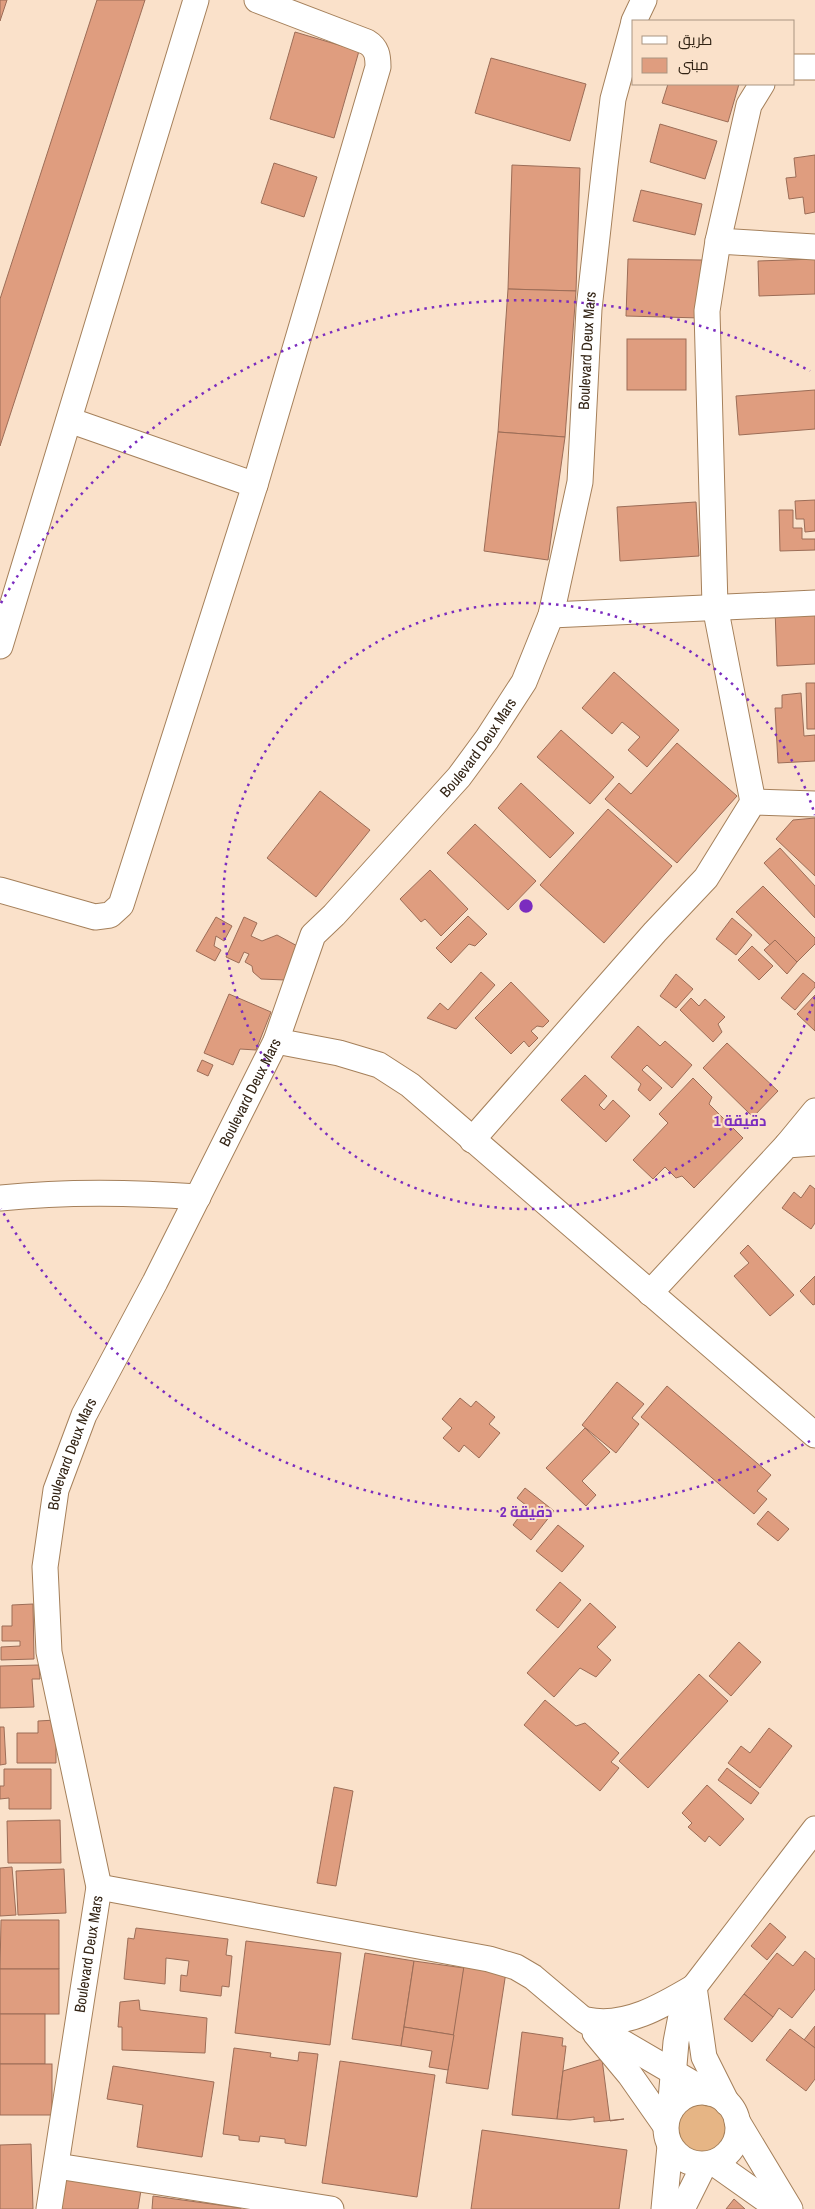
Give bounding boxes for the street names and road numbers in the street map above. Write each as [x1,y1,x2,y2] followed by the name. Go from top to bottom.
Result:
[573,290,601,410] street label: Boulevard Deux Mars
[435,694,521,802] street label: Boulevard Deux Mars
[214,1035,286,1150] street label: Boulevard Deux Mars
[42,1394,101,1511] street label: Boulevard Deux Mars
[69,1894,108,2014] street label: Boulevard Deux Mars

